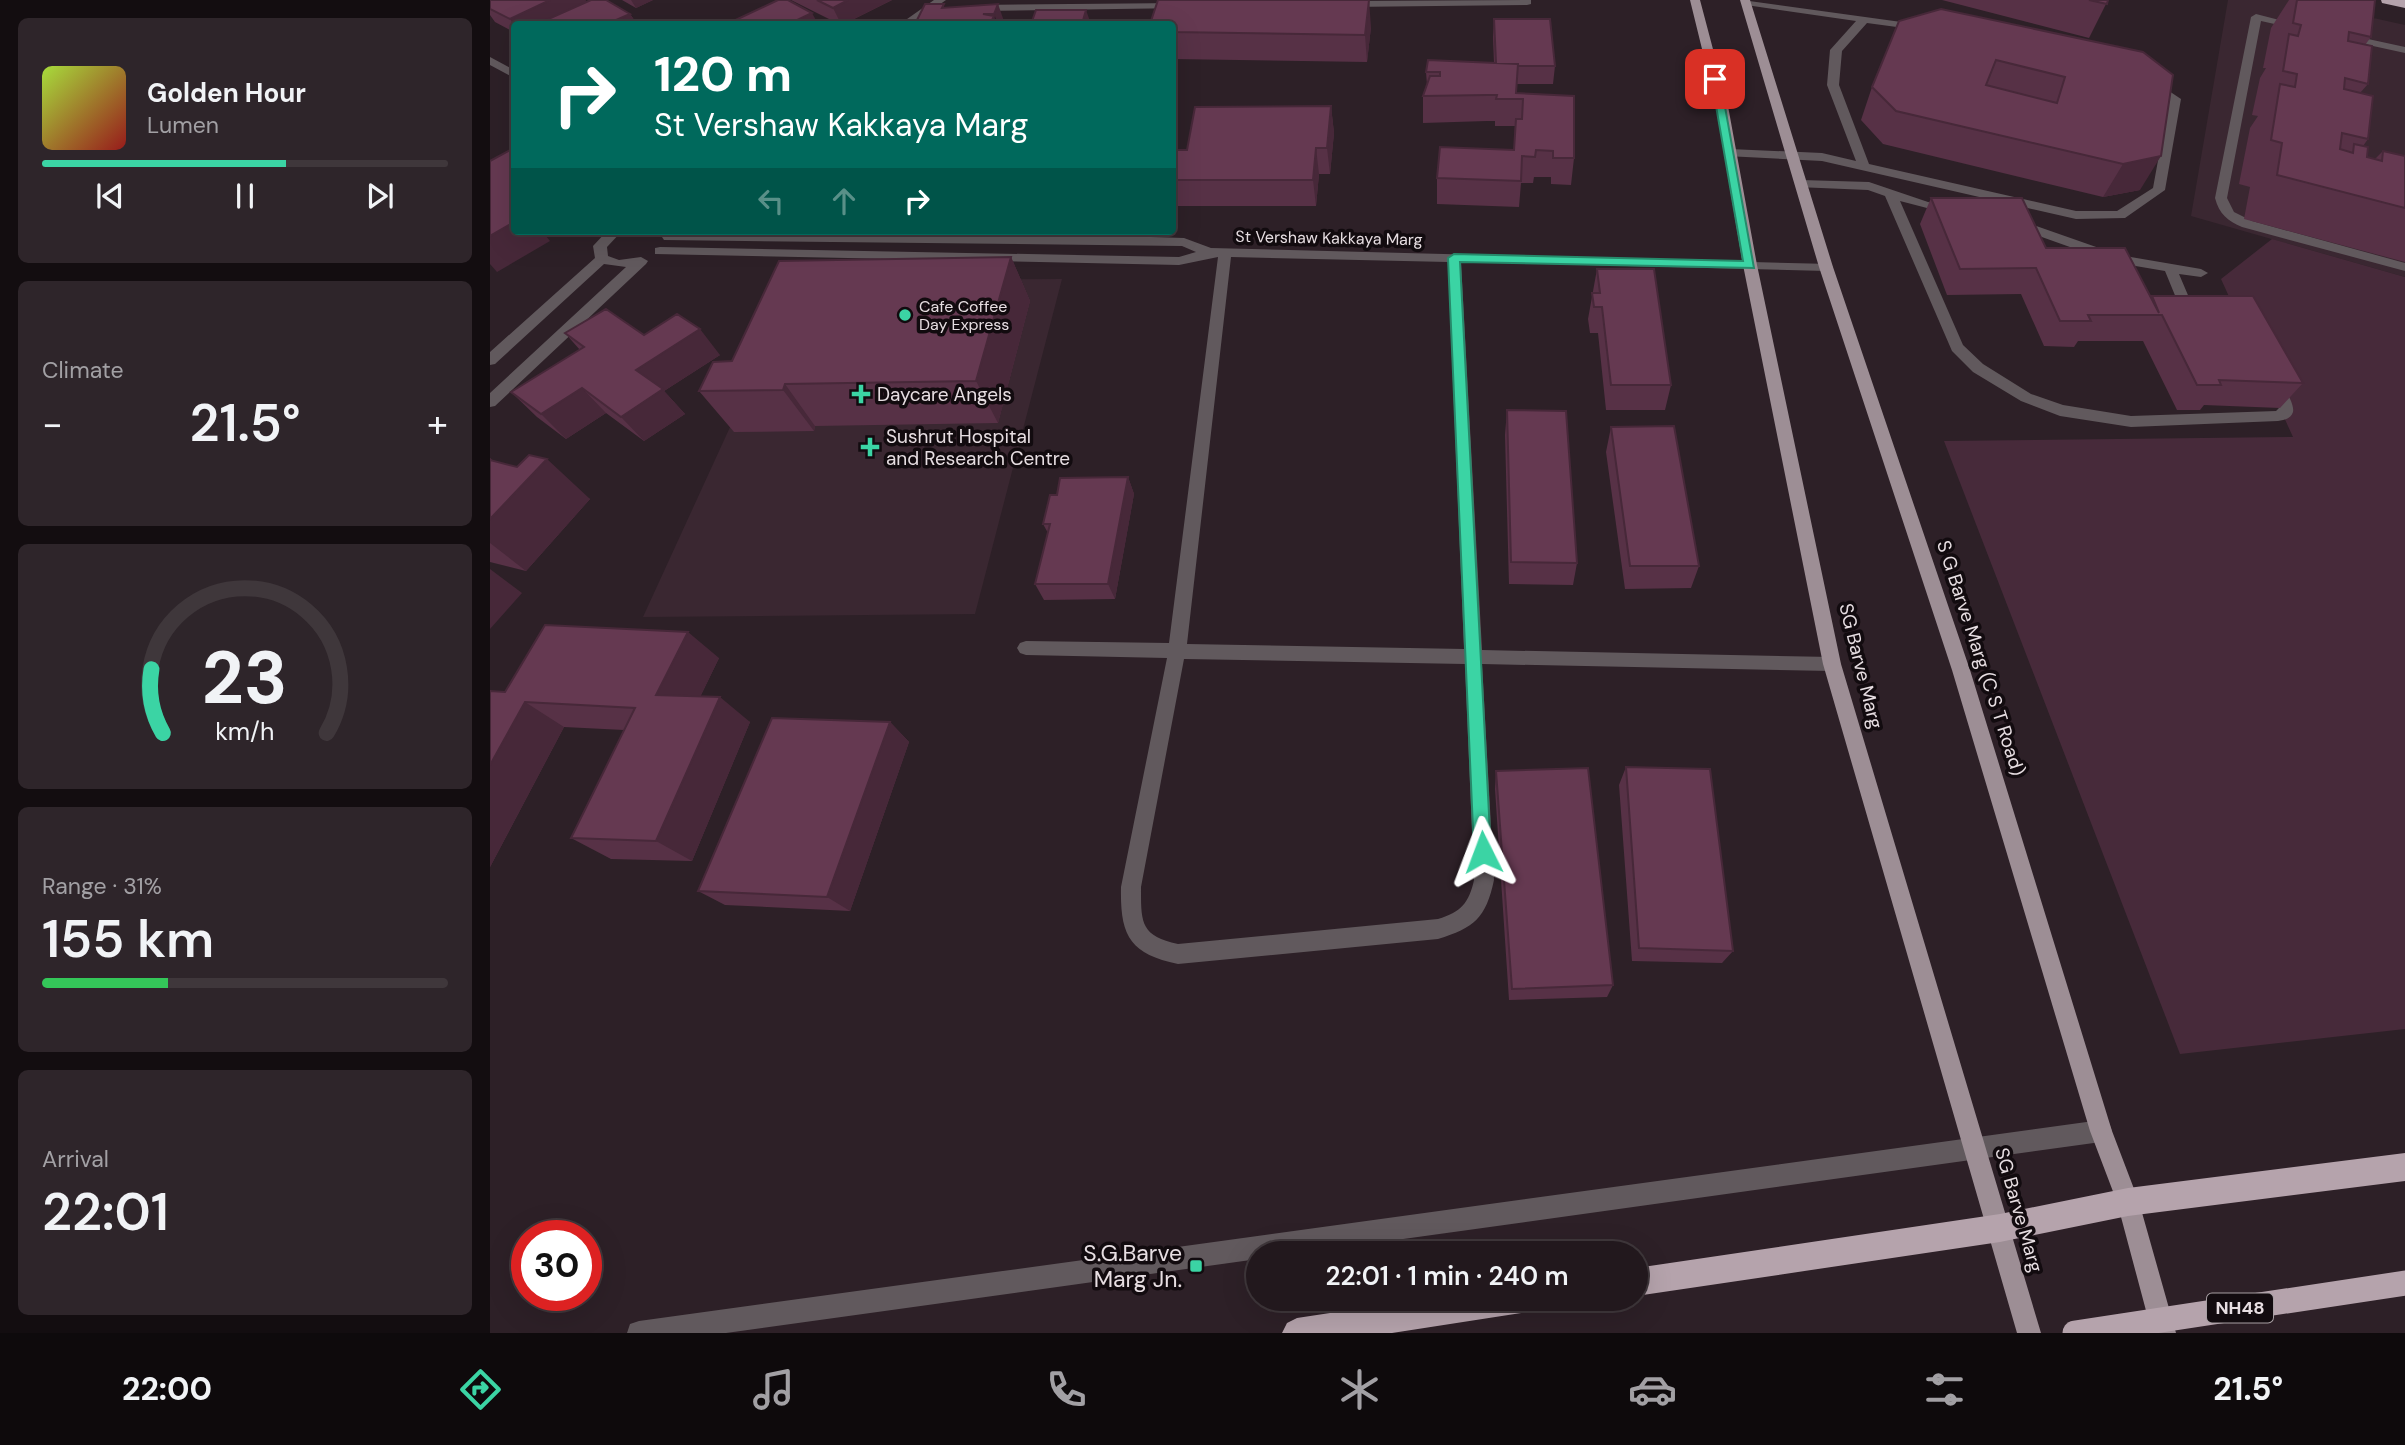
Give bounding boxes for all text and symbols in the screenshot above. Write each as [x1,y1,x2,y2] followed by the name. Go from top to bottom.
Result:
[654,42,792,106] text: 120 m
[539,49,630,140] icon: right
[1685,49,1745,109] pin
[1696,60,1734,98] icon: arrive
[147,76,306,110] text: Golden Hour
[654,104,1028,146] text: St Vershaw Kakkaya Marg
[147,110,219,140] text: Lumen
[91,177,129,215] icon: previous
[226,177,264,215] icon: pause
[361,177,399,215] icon: next
[752,182,790,220] icon: left
[825,182,863,220] icon: ahead
[898,182,936,220] icon: right
[1235,226,1423,250] street label: St Vershaw Kakkaya Marg
[919,296,1009,335] place label: Cafe Coffee Day Express
[897,307,913,323] marker: Cafe Coffee Day Express
[42,355,124,385] text: Climate
[877,382,1012,407] place label: Daycare Angels
[851,384,871,404] marker: Daycare Angels
[189,389,301,457] text: 21.5°
[42,399,63,449] text: −
[427,399,448,449] text: +
[886,424,1070,471] place label: Sushrut Hospital and Research Centre
[860,437,880,457] marker: Sushrut Hospital and Research Centre
[1931,537,2031,779] street label: S G Barve Marg (C S T Road)
[1833,601,1889,732] street label: SG Barve Marg
[202,631,288,726] text: 23
[215,714,275,747] text: km/h
[1446,815,1520,889] position arrow
[42,871,162,901] text: Range · 31%
[42,905,214,973] text: 155 km
[42,1144,109,1174] text: Arrival
[1989,1145,2049,1276] street label: SG Barve Marg
[42,1178,169,1246] text: 22:01
[511,1220,602,1311] speed limit sign: 30
[1083,1238,1182,1294] place label: S.G.Barve Marg Jn.
[1188,1258,1204,1274] marker: S.G.Barve Marg Jn.
[1326,1259,1569,1293] text: 22:01 · 1 min · 240 m
[2207,1294,2273,1322] road number: NH48
[456,1365,505,1414] icon: directions
[749,1365,798,1414] icon: music
[1042,1365,1091,1414] icon: phone
[1335,1365,1384,1414] icon: climate
[1628,1365,1677,1414] icon: car
[1920,1365,1969,1414] icon: filters
[122,1368,212,1410] text: 22:00
[2213,1368,2283,1410] text: 21.5°

